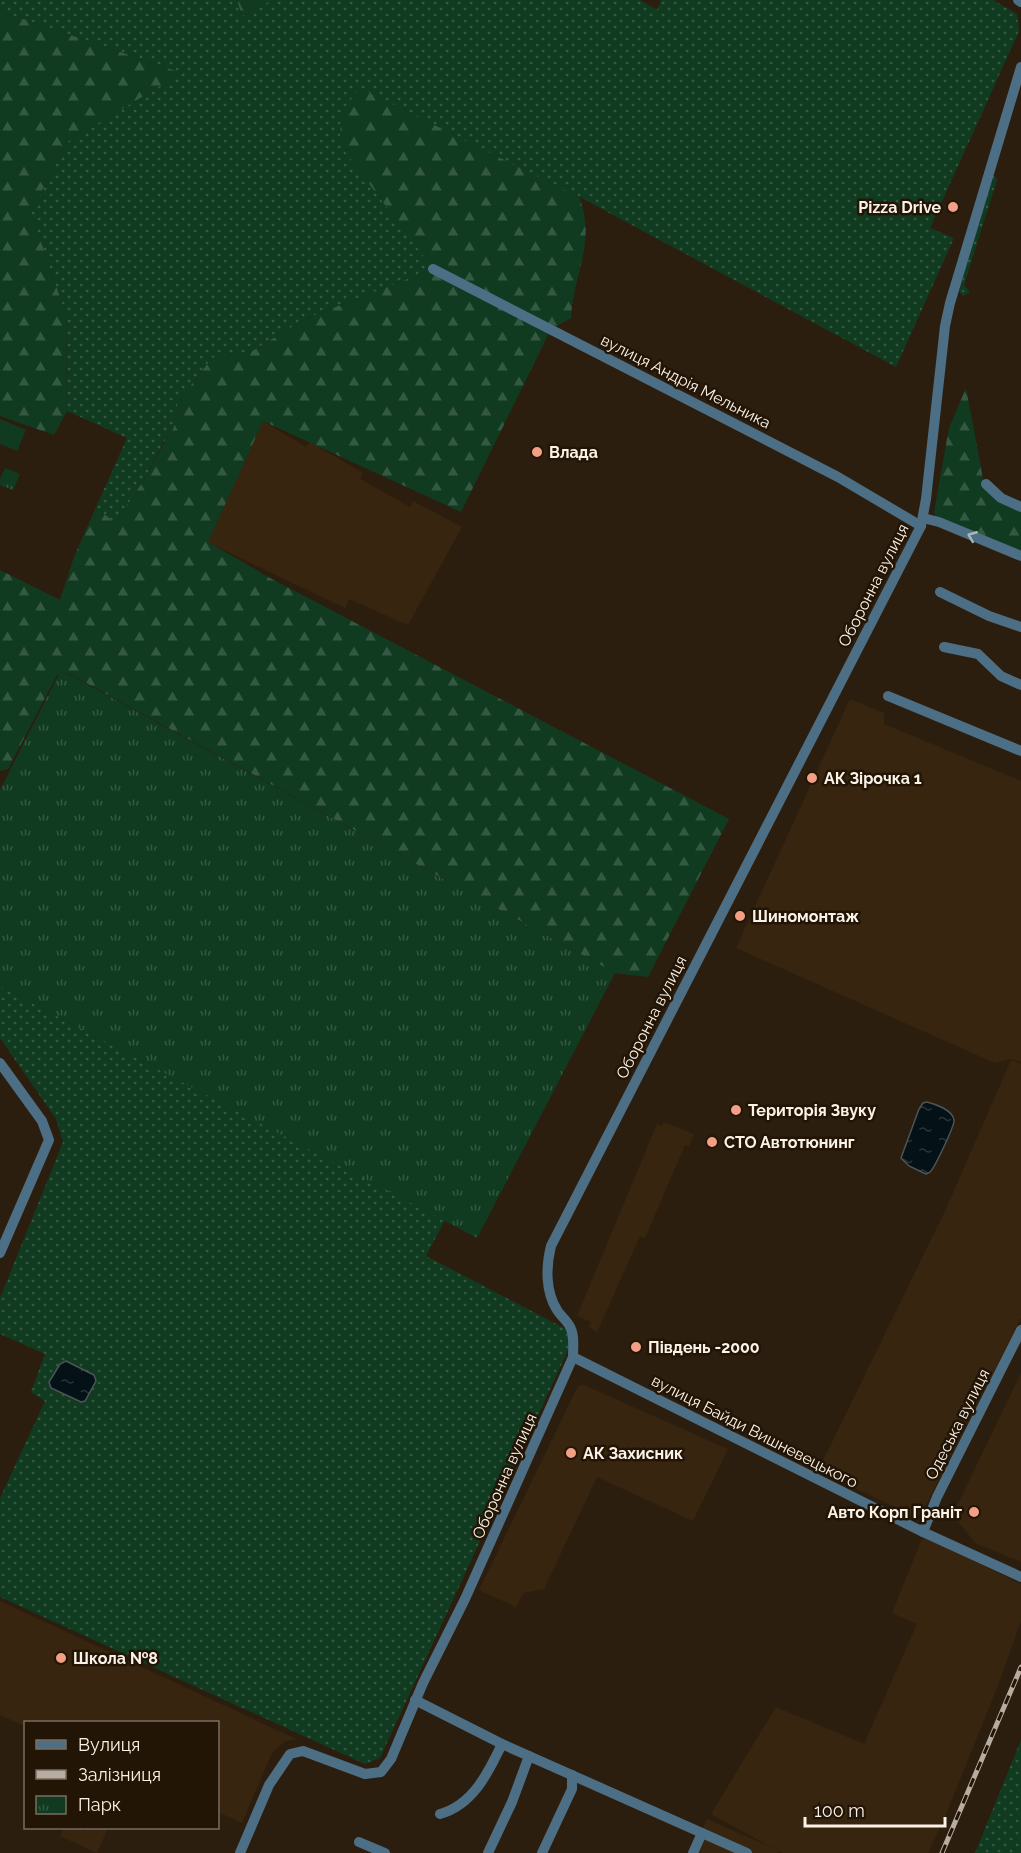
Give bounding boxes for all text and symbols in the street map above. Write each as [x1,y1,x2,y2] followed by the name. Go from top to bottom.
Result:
[858,198,941,217] place label: Pizza Drive
[946,200,960,214] marker: Pizza Drive
[598,330,774,433] street label: вулиця Андрія Мельника
[549,443,598,462] place label: Влада
[530,445,544,459] marker: Влада
[834,521,913,650] street label: Оборонна вулиця
[968,531,979,543] one-way arrow
[824,769,922,788] place label: АК Зірочка 1
[805,771,819,785] marker: АК Зірочка 1
[752,907,859,926] place label: Шиномонтаж
[733,909,747,923] marker: Шиномонтаж
[612,953,691,1082] street label: Оборонна вулиця
[748,1101,876,1120] place label: Територія Звуку
[729,1103,743,1117] marker: Територія Звуку
[724,1133,855,1152] place label: СТО Автотюнинг
[705,1135,719,1149] marker: СТО Автотюнинг
[648,1338,760,1357] place label: Південь -2000
[629,1340,643,1354] marker: Південь -2000
[921,1366,994,1483] street label: Одеська вулиця
[648,1371,861,1492] street label: вулиця Байди Вишневецького
[468,1410,541,1542] street label: Оборонна вулиця
[583,1444,683,1463] place label: АК Захисник
[564,1446,578,1460] marker: АК Захисник
[827,1503,962,1522] place label: Авто Корп Граніт
[967,1505,981,1519] marker: Авто Корп Граніт
[73,1649,158,1668] place label: Школа №8
[54,1651,68,1665] marker: Школа №8
[24,1721,219,1829] legend
[78,1734,140,1755] text: Вулиця
[78,1764,161,1785] text: Залізниця
[805,1790,944,1828] scale bar
[78,1794,121,1815] text: Парк
[814,1800,865,1821] text: 100 m

